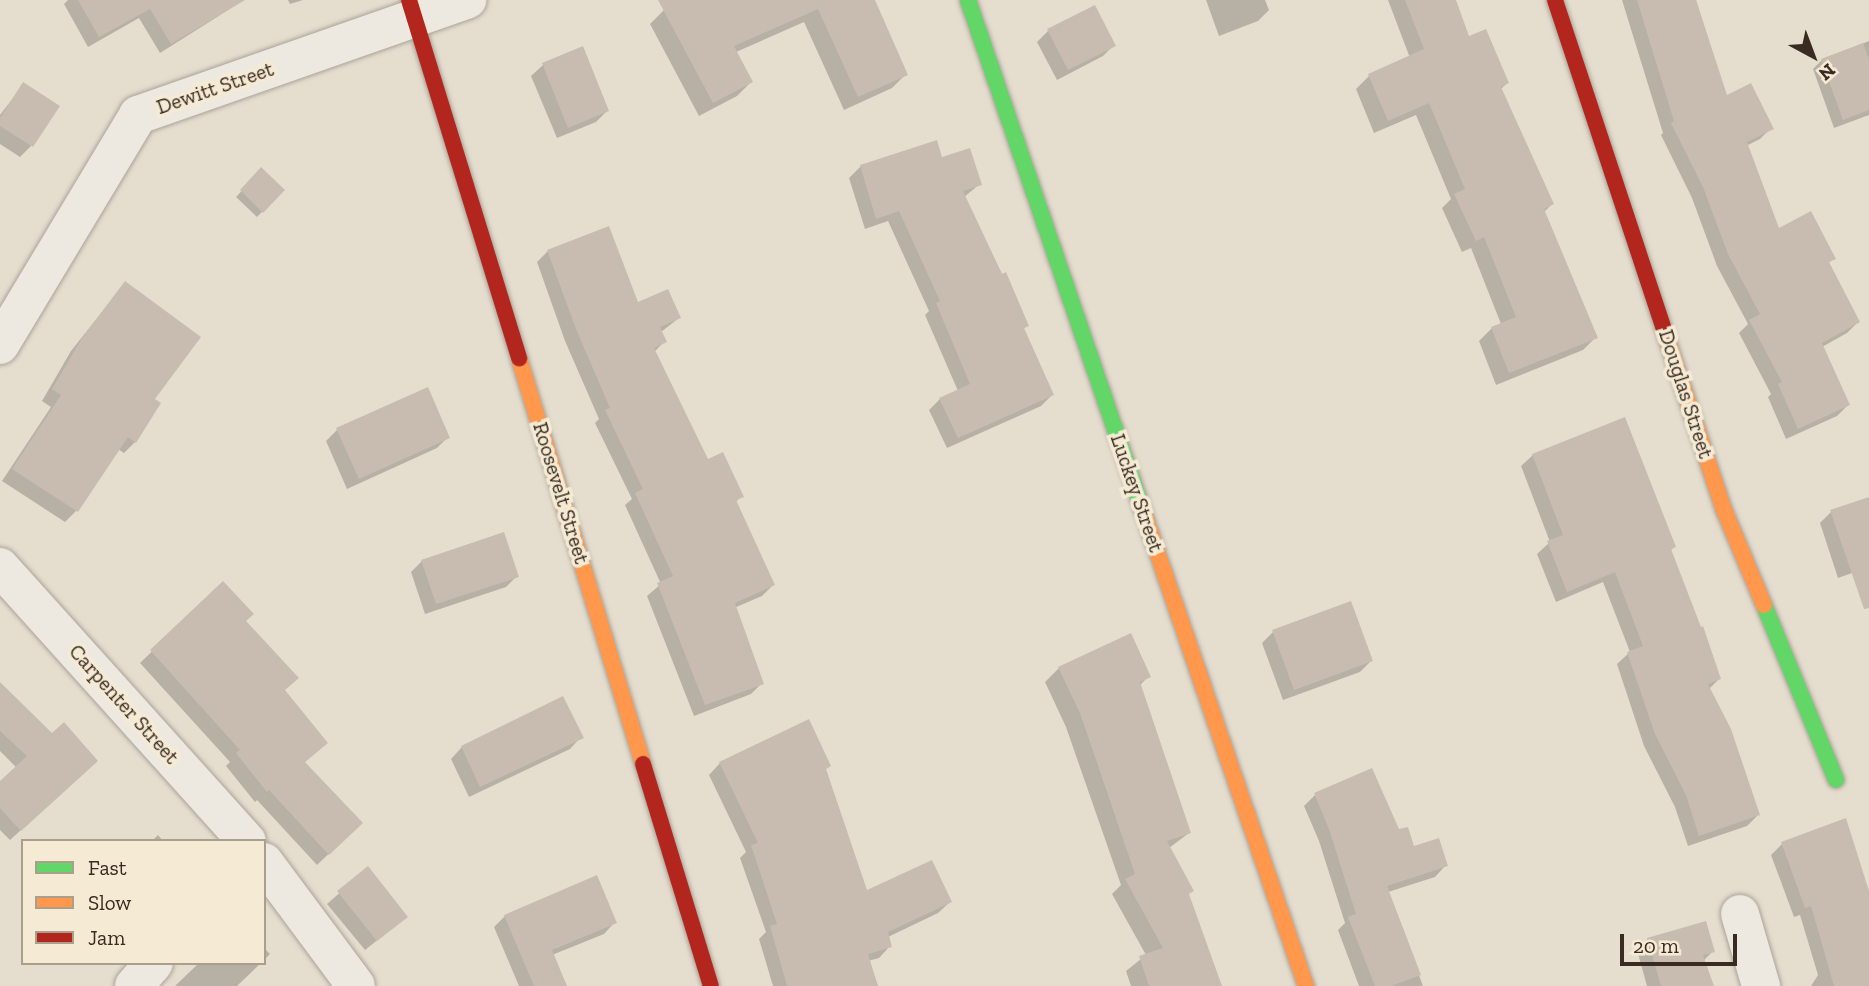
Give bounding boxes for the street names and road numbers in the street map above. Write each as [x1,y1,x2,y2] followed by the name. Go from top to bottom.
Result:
[153,56,277,120] street label: Dewitt Street
[1653,326,1719,462] street label: Douglas Street
[528,419,594,567] street label: Roosevelt Street
[1105,430,1169,556] street label: Luckey Street
[64,639,184,769] street label: Carpenter Street

